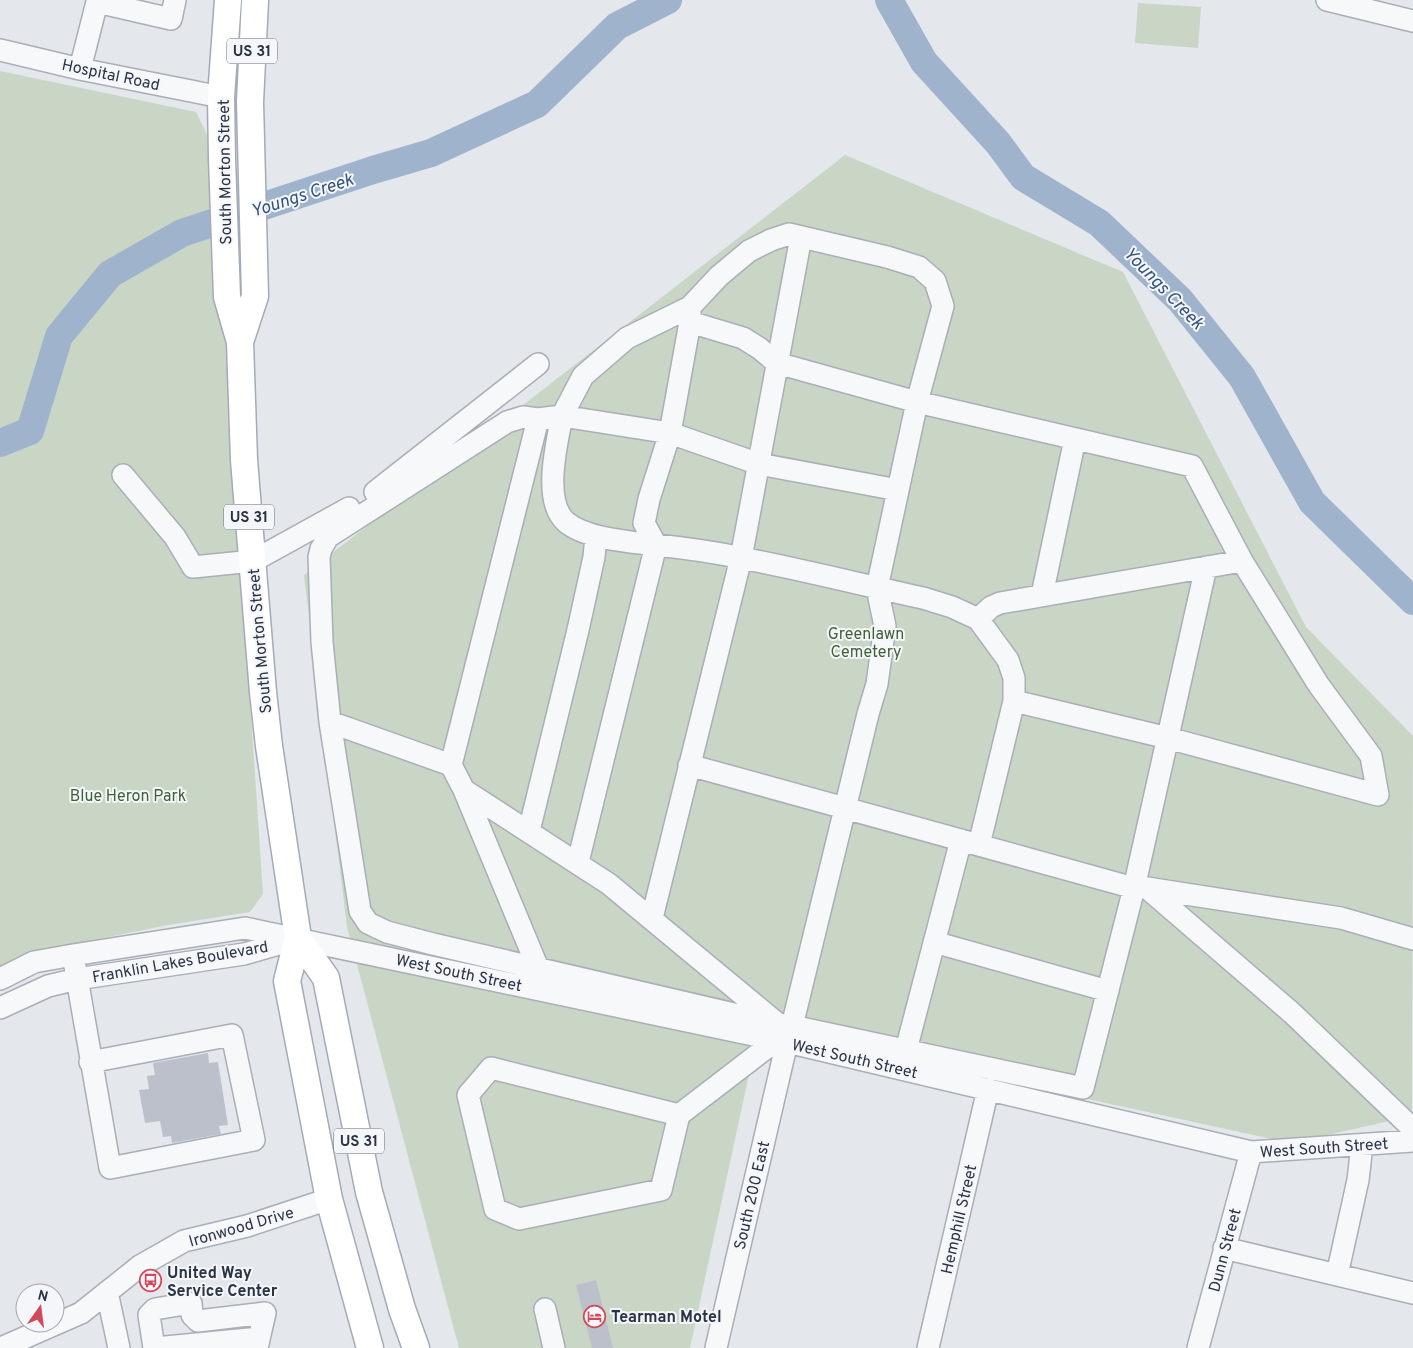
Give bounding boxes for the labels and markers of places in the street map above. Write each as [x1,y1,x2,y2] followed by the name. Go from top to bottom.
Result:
[167,1264,278,1302] place label: United Way Service Center
[139,1269,163,1293] bus stop icon: United Way Service Center
[583,1304,607,1328] hotel icon: Tearman Motel
[611,1308,722,1328] place label: Tearman Motel

